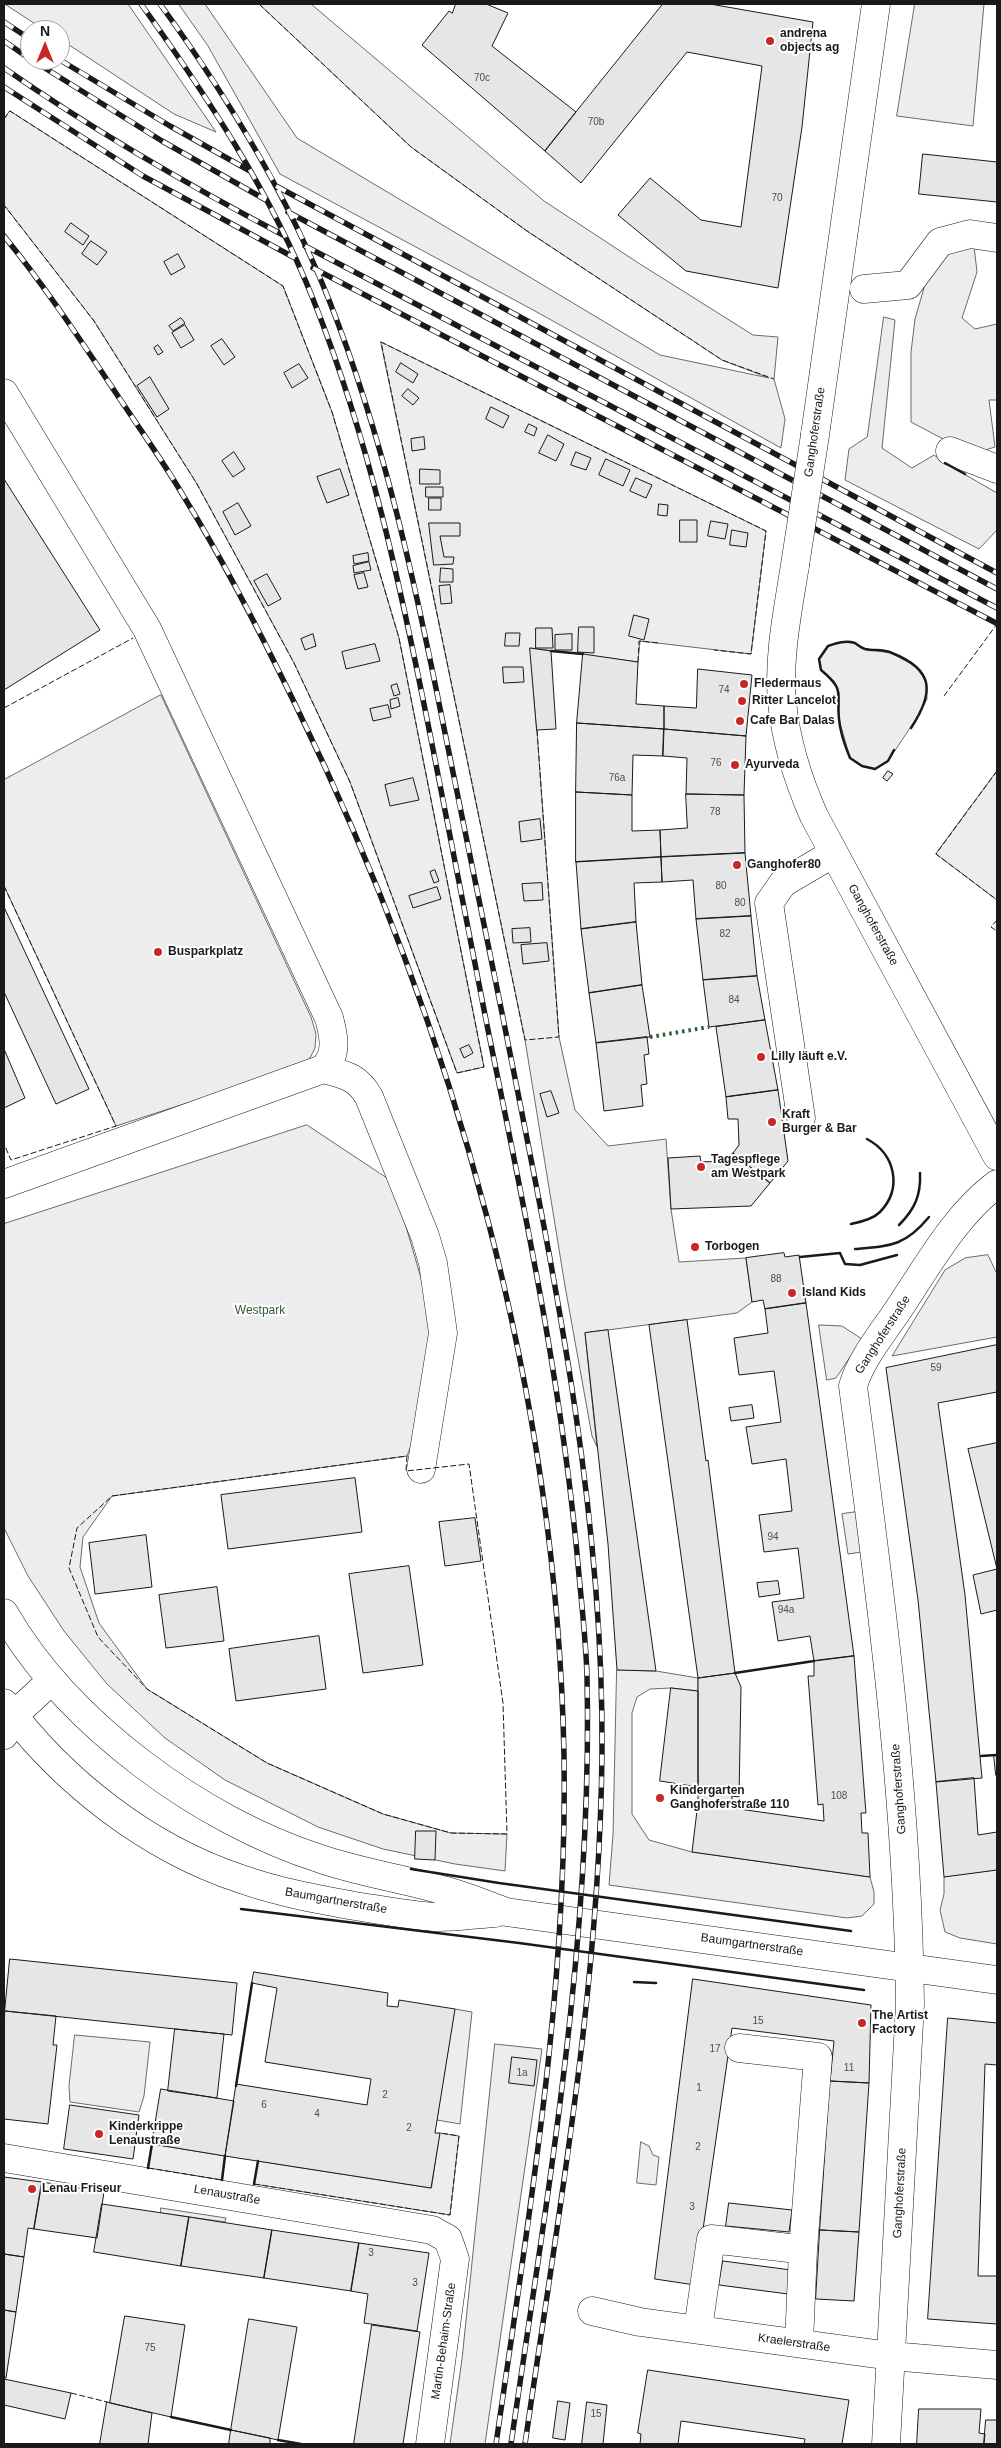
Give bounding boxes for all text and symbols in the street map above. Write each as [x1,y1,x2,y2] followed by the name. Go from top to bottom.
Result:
[20,20,70,70] north arrow
[40,23,50,39] text: N
[780,27,839,55] place label: andrena objects ag
[764,35,776,47] marker: andrena objects ag
[474,72,490,84] house number: 70c
[588,116,604,128] house number: 70b
[771,192,783,204] house number: 70
[802,386,828,478] street label: Ganghoferstraße
[754,677,821,691] place label: Fledermaus
[738,678,750,690] marker: Fledermaus
[718,684,730,696] house number: 74
[752,694,836,708] place label: Ritter Lancelot
[736,695,748,707] marker: Ritter Lancelot
[750,714,835,728] place label: Cafe Bar Dalas
[734,715,746,727] marker: Cafe Bar Dalas
[710,757,722,769] house number: 76
[745,758,799,772] place label: Ayurveda
[729,759,741,771] marker: Ayurveda
[609,772,625,784] house number: 76a
[709,806,721,818] house number: 78
[747,858,821,872] place label: Ganghofer80
[731,859,743,871] marker: Ganghofer80
[715,880,727,892] house number: 80
[845,882,901,968] street label: Ganghoferstraße
[734,897,746,909] house number: 80
[719,928,731,940] house number: 82
[168,945,243,959] place label: Busparkplatz
[152,946,164,958] marker: Busparkplatz
[728,994,740,1006] house number: 84
[771,1050,847,1064] place label: Lilly läuft e.V.
[755,1051,767,1063] marker: Lilly läuft e.V.
[782,1108,857,1136] place label: Kraft Burger & Bar
[766,1116,778,1128] marker: Kraft Burger & Bar
[711,1153,785,1181] place label: Tagespflege am Westpark
[695,1161,707,1173] marker: Tagespflege am Westpark
[705,1240,759,1254] place label: Torbogen
[689,1241,701,1253] marker: Torbogen
[770,1273,782,1285] house number: 88
[802,1286,866,1300] place label: Island Kids
[786,1287,798,1299] marker: Island Kids
[852,1293,914,1377] street label: Ganghoferstraße
[235,1304,285,1318] park label: Westpark
[930,1362,942,1374] house number: 59
[767,1531,779,1543] house number: 94
[778,1604,794,1616] house number: 94a
[889,1743,909,1835] street label: Ganghoferstraße
[670,1784,789,1812] place label: Kindergarten Ganghoferstraße 110
[831,1790,847,1802] house number: 108
[654,1792,666,1804] marker: Kindergarten Ganghoferstraße 110
[284,1885,388,1917] street label: Baumgartnerstraße
[700,1931,804,1959] street label: Baumgartnerstraße
[872,2009,928,2037] place label: The Artist Factory
[752,2015,764,2027] house number: 15
[856,2017,868,2029] marker: The Artist Factory
[709,2043,721,2055] house number: 17
[844,2062,854,2074] house number: 11
[516,2067,528,2079] house number: 1a
[696,2082,702,2094] house number: 1
[382,2089,388,2101] house number: 2
[261,2099,267,2111] house number: 6
[314,2108,320,2120] house number: 4
[109,2120,183,2148] place label: Kinderkrippe Lenaustraße
[406,2122,412,2134] house number: 2
[93,2128,105,2140] marker: Kinderkrippe Lenaustraße
[695,2141,701,2153] house number: 2
[890,2147,910,2239] street label: Ganghoferstraße
[42,2182,121,2196] place label: Lenau Friseur
[193,2182,261,2208] street label: Lenaustraße
[26,2183,38,2195] marker: Lenau Friseur
[689,2201,695,2213] house number: 3
[368,2247,374,2259] house number: 3
[412,2277,418,2289] house number: 3
[429,2282,459,2400] street label: Martin-Behaim-Straße
[757,2331,831,2355] street label: Kraelerstraße
[144,2342,156,2354] house number: 75
[590,2408,602,2420] house number: 15

